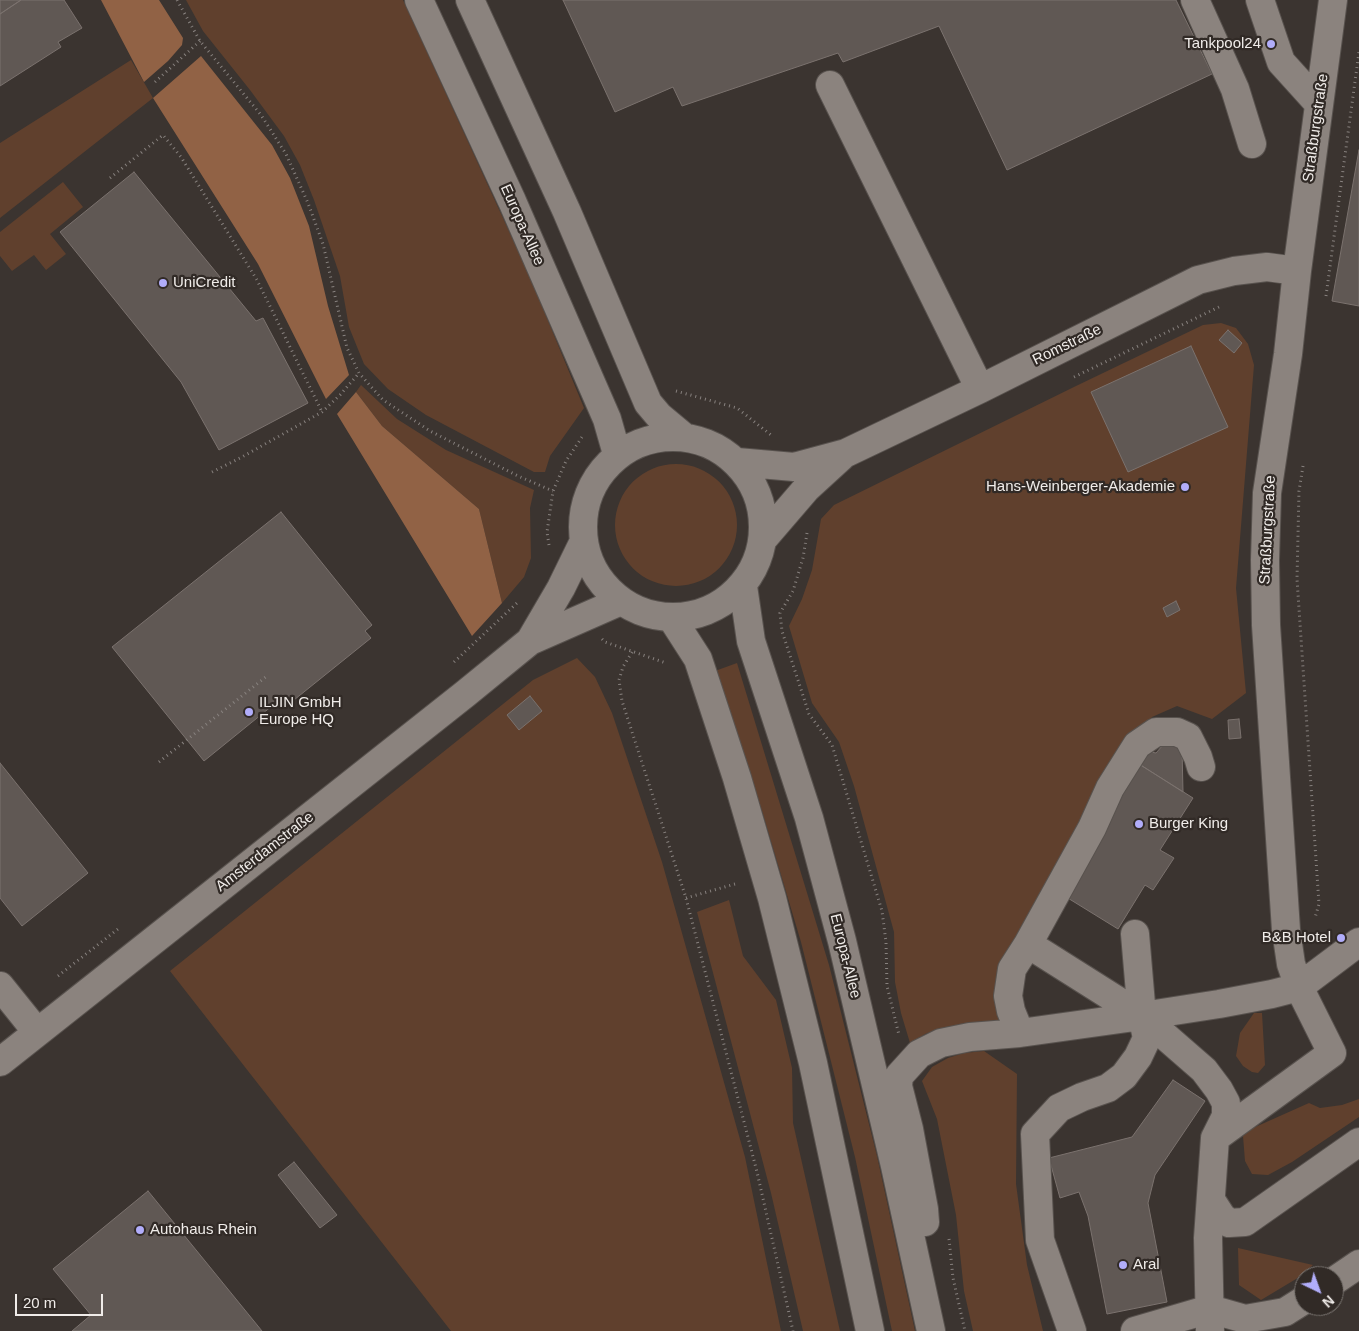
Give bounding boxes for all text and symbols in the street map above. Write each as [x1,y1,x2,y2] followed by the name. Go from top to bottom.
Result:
[1184,35,1261,53] place label: Tankpool24
[1265,38,1277,50] marker: Tankpool24
[1299,73,1333,183] street label: Straßburgstraße
[496,182,548,268] street label: Europa-Allee
[173,274,236,292] place label: UniCredit
[157,277,169,289] marker: UniCredit
[1030,321,1104,369] street label: Romstraße
[1256,475,1280,585] street label: Straßburgstraße
[986,478,1175,496] place label: Hans-Weinberger-Akademie
[1179,481,1191,493] marker: Hans-Weinberger-Akademie
[259,694,342,729] place label: ILJIN GmbH Europe HQ
[243,706,255,718] marker: ILJIN GmbH Europe HQ
[212,808,318,896] street label: Amsterdamstraße
[1149,815,1228,833] place label: Burger King
[1133,818,1145,830] marker: Burger King
[826,912,864,1000] street label: Europa-Allee
[1262,929,1331,947] place label: B&B Hotel
[1335,932,1347,944] marker: B&B Hotel
[150,1221,257,1239] place label: Autohaus Rhein
[134,1224,146,1236] marker: Autohaus Rhein
[1133,1256,1160,1274] place label: Aral
[1117,1259,1129,1271] marker: Aral
[1294,1266,1344,1316] north arrow
[18,1284,105,1316] scale bar
[1319,1292,1337,1311] text: N
[23,1294,56,1311] text: 20 m

